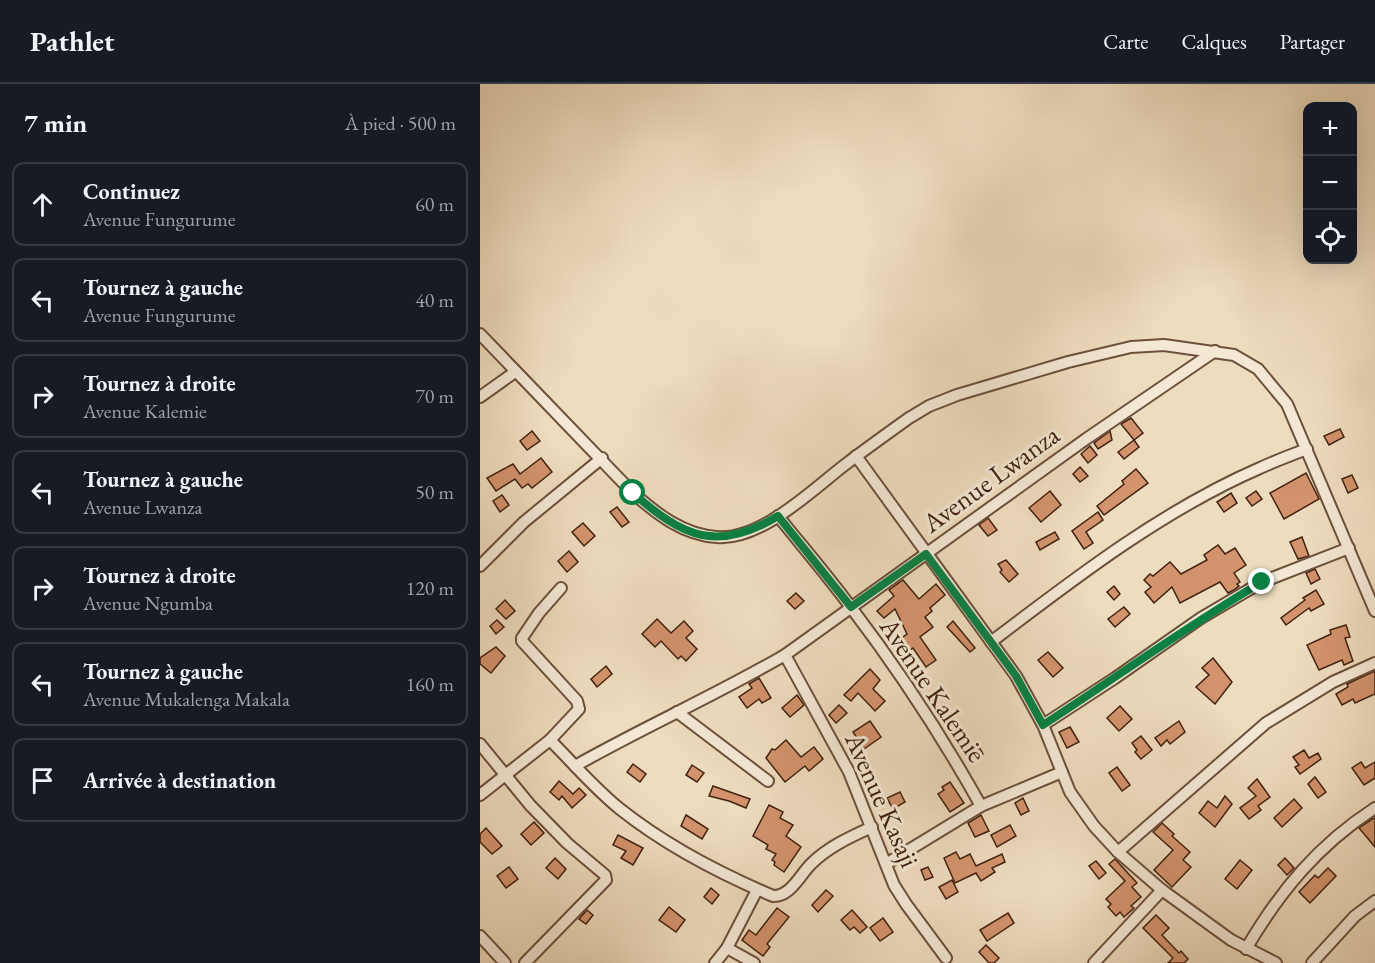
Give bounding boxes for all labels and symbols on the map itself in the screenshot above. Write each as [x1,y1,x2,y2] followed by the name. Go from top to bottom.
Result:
[914,417,1066,541] street label: Avenue Lwanza
[619,479,645,505] route start
[1248,568,1274,594] route end
[872,610,995,769] street label: Avenue Kalemie
[837,726,928,873] street label: Avenue Kasaji

